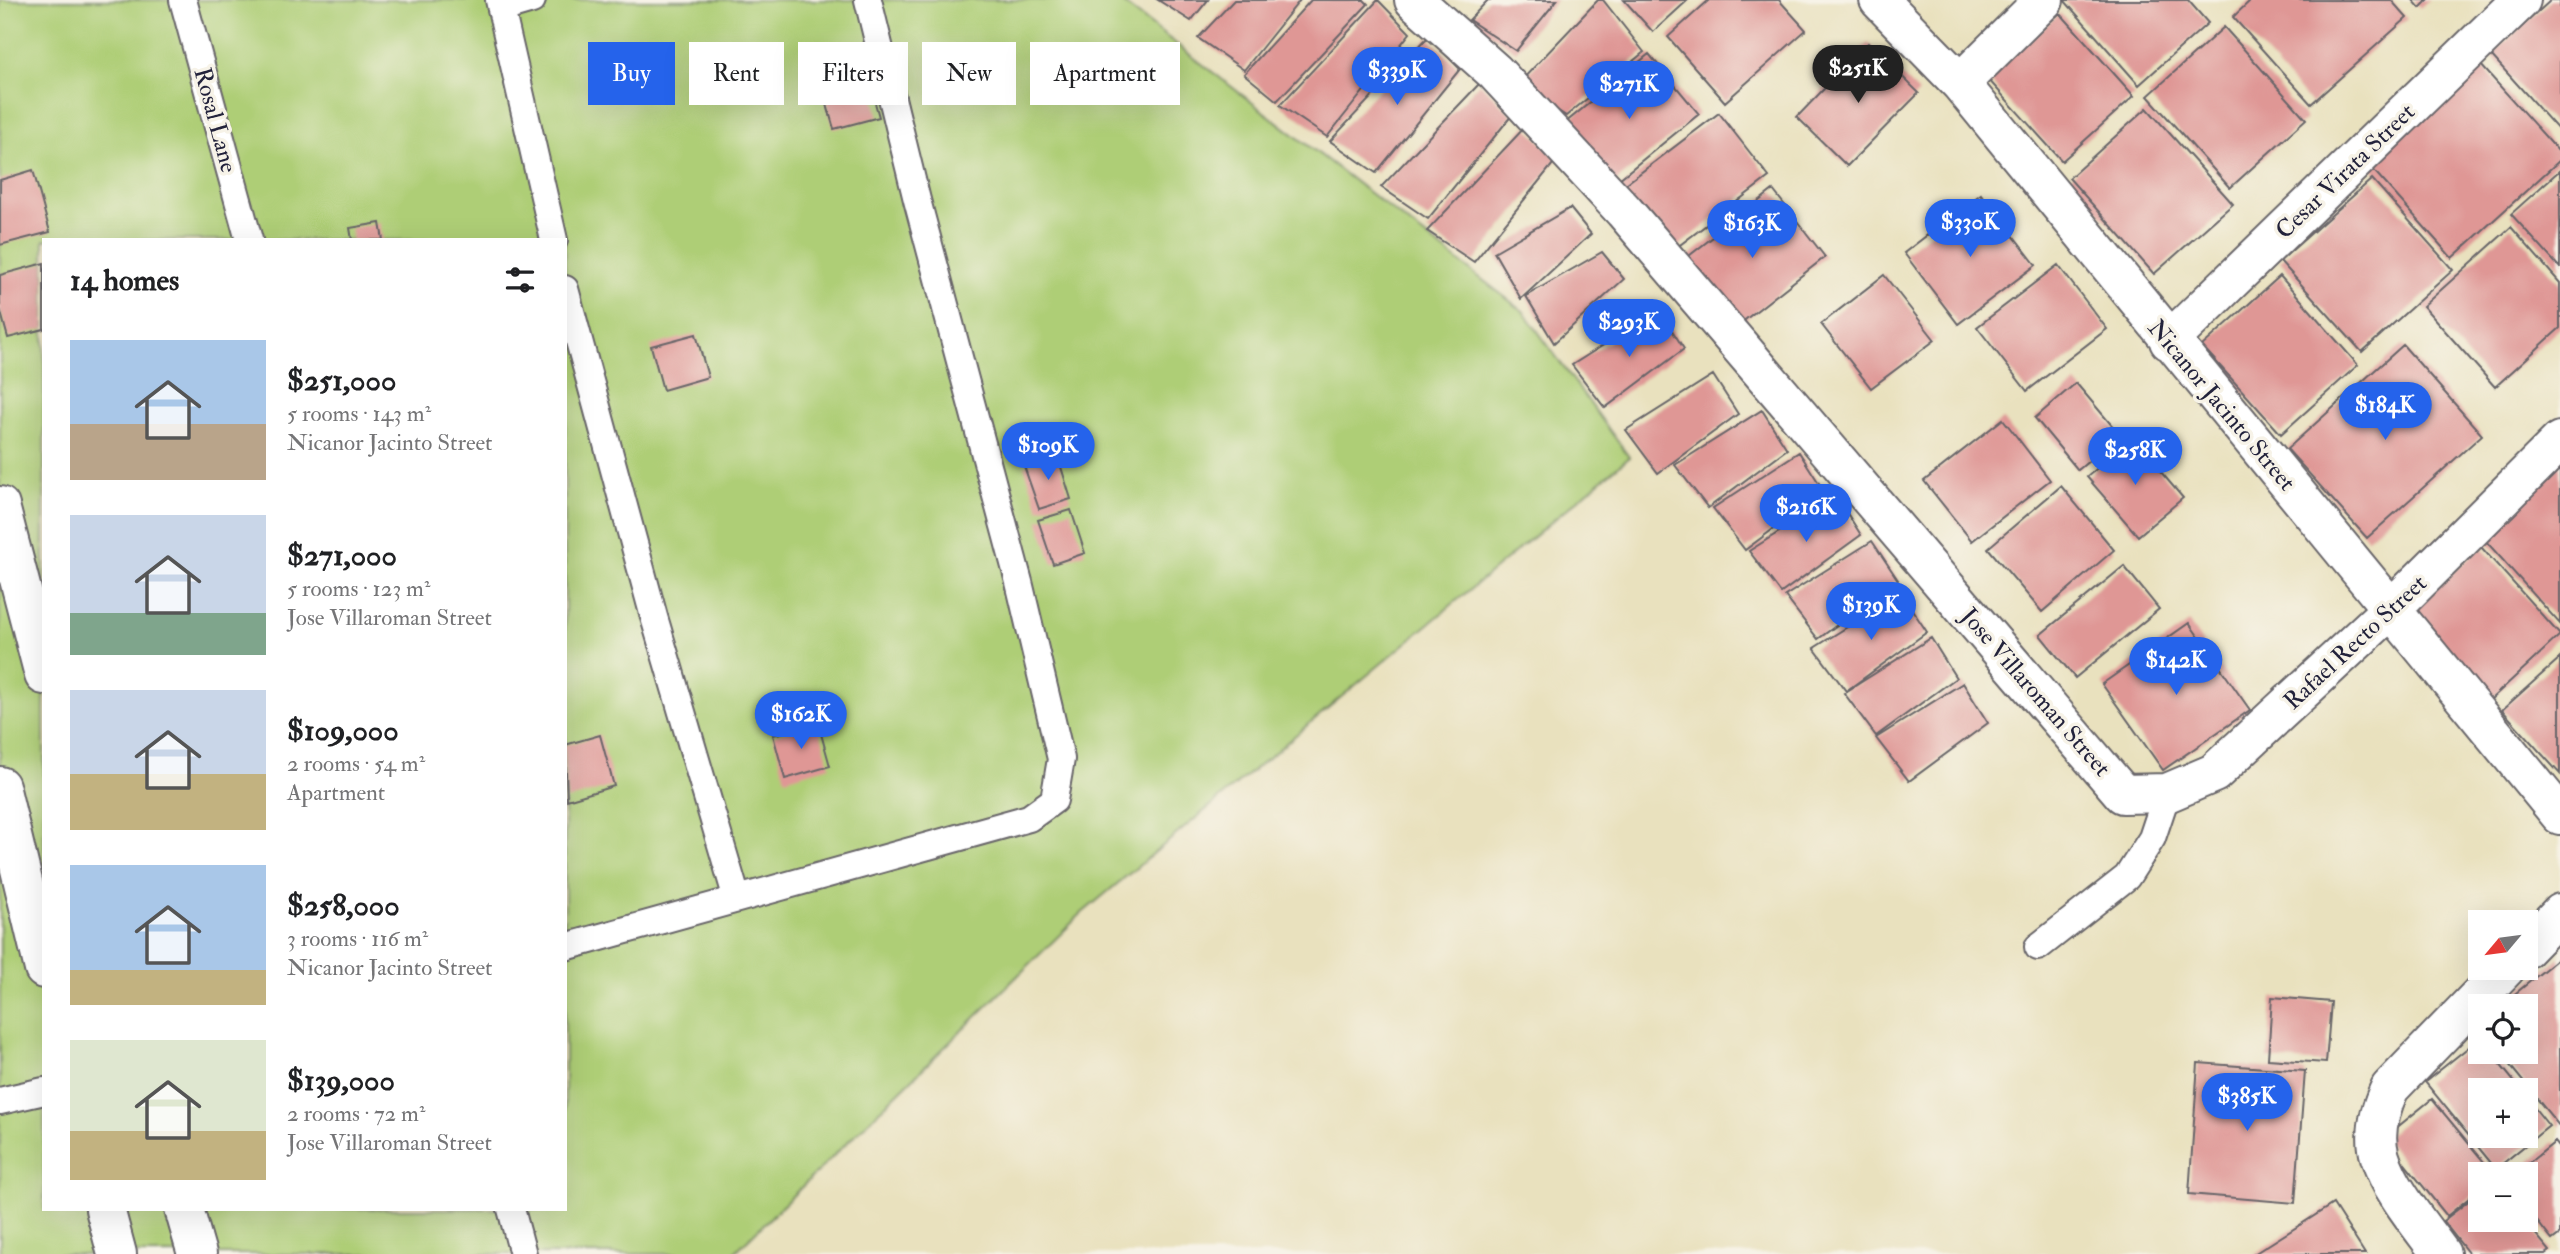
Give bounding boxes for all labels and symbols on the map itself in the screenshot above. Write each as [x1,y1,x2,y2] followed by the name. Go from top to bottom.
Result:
[1809,46,1907,105] pin: $251K
[1348,48,1446,107] pin: $339K
[1580,61,1678,121] pin: $271K
[187,64,244,176] street label: Rosal Lane
[2269,97,2422,246] street label: Cesar Virata Street
[1921,200,2019,259] pin: $330K
[1703,201,1801,260] pin: $163K
[1580,300,1678,359] pin: $293K
[2141,313,2303,498] street label: Nicanor Jacinto Street
[2336,382,2434,442] pin: $184K
[999,422,1097,482] pin: $109K
[2086,428,2184,487] pin: $258K
[1757,484,1855,544] pin: $216K
[2277,568,2434,717] street label: Rafael Recto Street
[1822,582,1920,642] pin: $139K
[1953,601,2118,783] street label: Jose Villaroman Street
[2127,638,2225,697] pin: $142K
[752,692,850,751] pin: $162K
[2468,910,2538,980] north arrow
[2198,1074,2296,1133] pin: $385K

